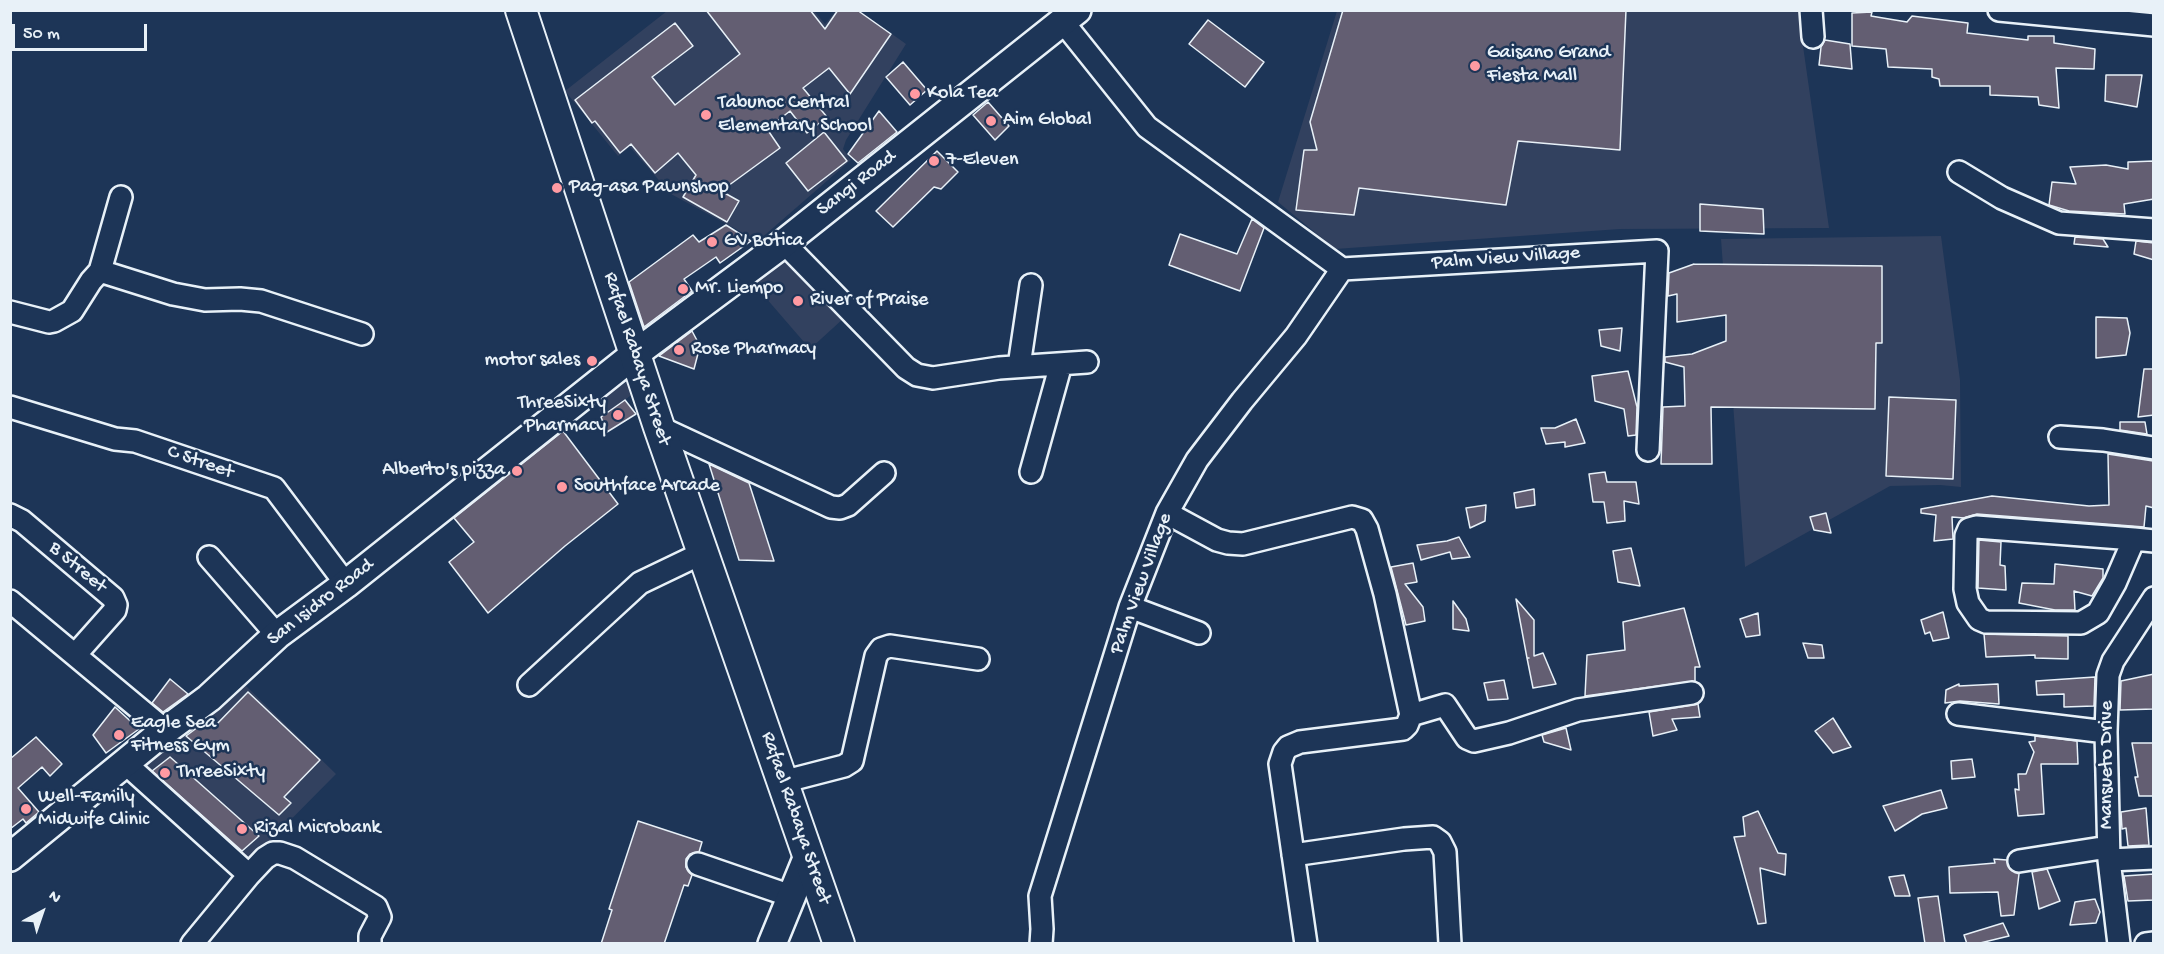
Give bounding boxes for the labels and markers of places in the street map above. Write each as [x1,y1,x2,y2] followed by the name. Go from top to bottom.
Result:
[1487,42,1610,89] place label: Gaisano Grand Fiesta Mall
[1468,59,1482,73] marker: Gaisano Grand Fiesta Mall
[927,82,998,106] place label: Kola Tea
[908,87,922,101] marker: Kola Tea
[718,92,872,139] place label: Tabunoc Central Elementary School
[699,108,713,122] marker: Tabunoc Central Elementary School
[1003,109,1092,133] place label: Aim Global
[984,114,998,128] marker: Aim Global
[946,149,1019,173] place label: 7-Eleven
[927,154,941,168] marker: 7-Eleven
[569,176,729,200] place label: Pag-asa Pawnshop
[550,181,564,195] marker: Pag-asa Pawnshop
[724,230,803,254] place label: GV Botica
[705,235,719,249] marker: GV Botica
[695,277,783,301] place label: Mr. Liempo
[676,282,690,296] marker: Mr. Liempo
[810,289,928,313] place label: River of Praise
[791,294,805,308] marker: River of Praise
[691,338,816,362] place label: Rose Pharmacy
[672,343,686,357] marker: Rose Pharmacy
[485,349,580,373] place label: motor sales
[585,354,599,368] marker: motor sales
[518,392,606,439] place label: ThreeSixty Pharmacy
[611,408,625,422] marker: ThreeSixty Pharmacy
[382,459,505,483] place label: Alberto's pizza
[510,464,524,478] marker: Alberto's pizza
[574,475,720,499] place label: Southface Arcade
[555,480,569,494] marker: Southface Arcade
[131,712,230,759] place label: Eagle Sea Fitness Gym
[112,728,126,742] marker: Eagle Sea Fitness Gym
[177,761,265,785] place label: ThreeSixty
[158,766,172,780] marker: ThreeSixty
[38,786,149,833] place label: Well-Family Midwife Clinic
[19,802,33,816] marker: Well-Family Midwife Clinic
[254,817,380,841] place label: Rizal Microbank
[235,822,249,836] marker: Rizal Microbank

